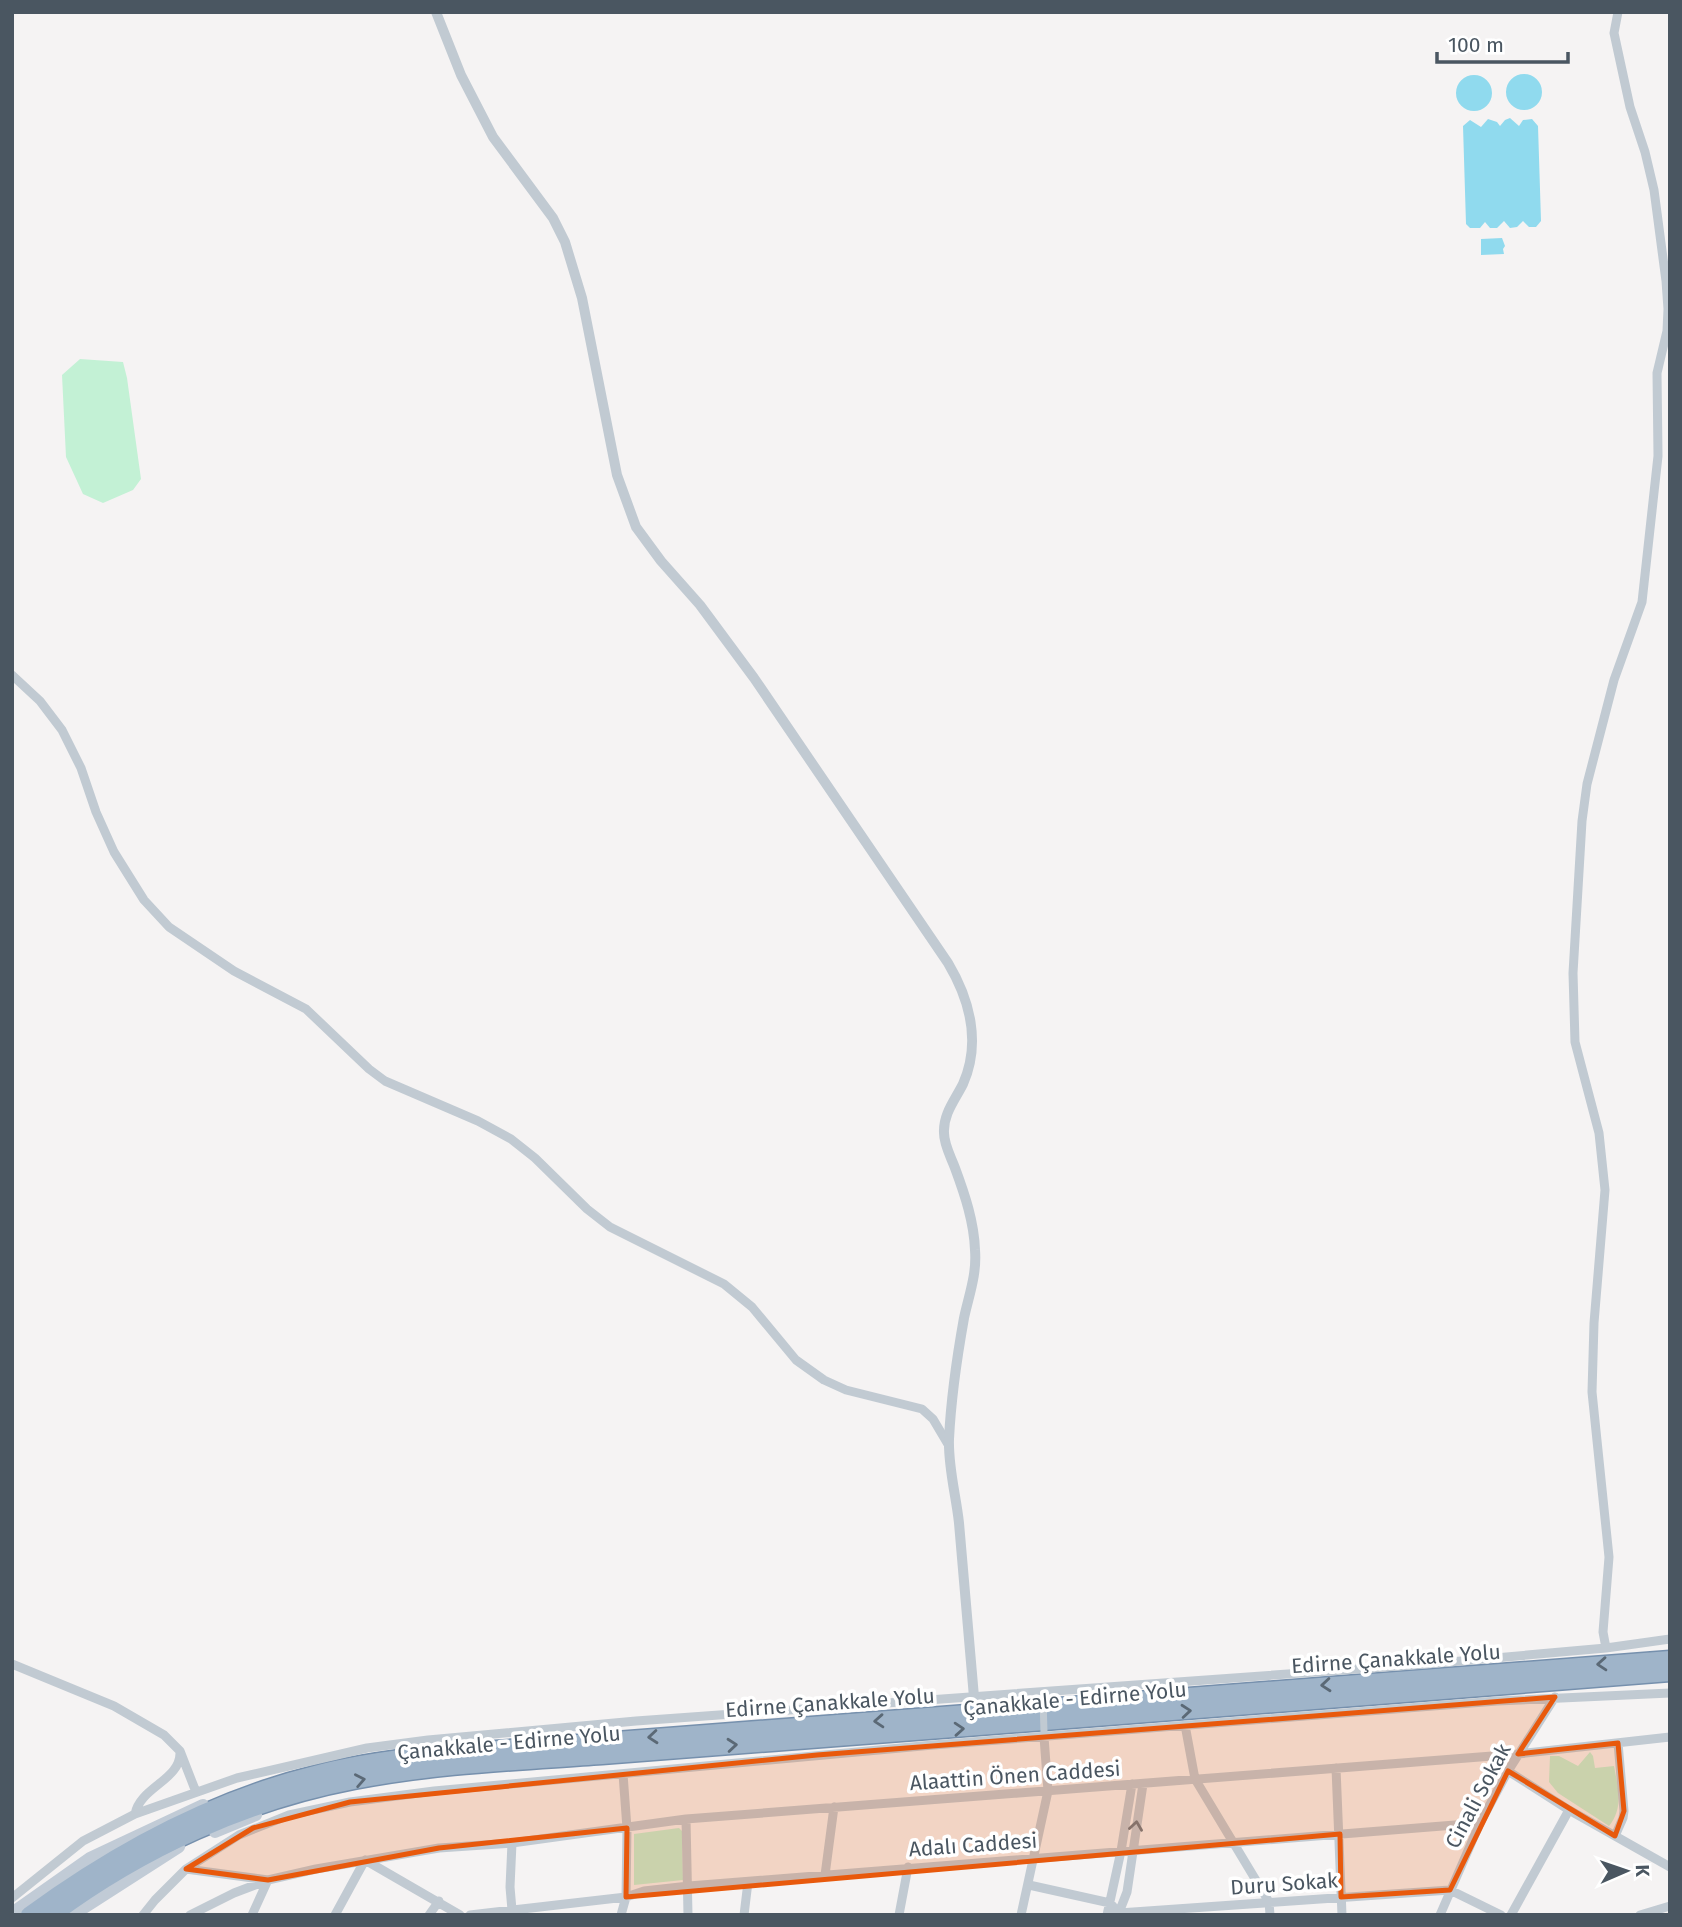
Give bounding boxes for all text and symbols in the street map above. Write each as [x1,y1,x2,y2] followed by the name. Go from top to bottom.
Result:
[1437,21,1568,65] scale bar
[1448,32,1504,58] text: 100 m
[1290,1639,1502,1679] street label: Edirne Çanakkale Yolu
[1596,1656,1607,1671] one-way arrow
[962,1676,1188,1722] street label: Çanakkale - Edirne Yolu
[1320,1677,1331,1692] one-way arrow
[724,1683,936,1723] street label: Edirne Çanakkale Yolu
[1181,1704,1192,1719] one-way arrow
[874,1713,885,1728] one-way arrow
[396,1720,622,1766] street label: Çanakkale - Edirne Yolu
[954,1722,965,1737] one-way arrow
[647,1729,658,1744] one-way arrow
[727,1738,738,1753] one-way arrow
[1439,1739,1517,1853] street label: Cinali Sokak
[909,1756,1121,1796] street label: Alaattin Önen Caddesi
[354,1773,365,1788] one-way arrow
[1129,1820,1144,1832] one-way arrow
[908,1828,1038,1862] street label: Adalı Caddesi
[1591,1836,1661,1906] north arrow
[1631,1864,1654,1878] text: K
[1229,1867,1339,1901] street label: Duru Sokak

